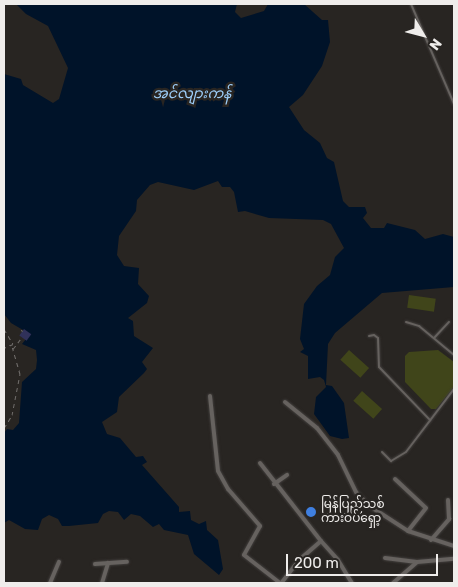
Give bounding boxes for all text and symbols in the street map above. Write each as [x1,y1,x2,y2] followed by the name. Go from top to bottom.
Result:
[398,10,448,60] north arrow
[426,35,445,53] text: N
[153,86,231,102] water label: အင်လျားကန်
[321,498,384,526] place label: မြန်ပြည်သစ် ကားဝပ်ရှော့
[305,506,317,518] marker: မြန်ပြည်သစ် ကားဝပ်ရှော့
[288,544,440,576] scale bar
[294,554,339,572] text: 200 m

